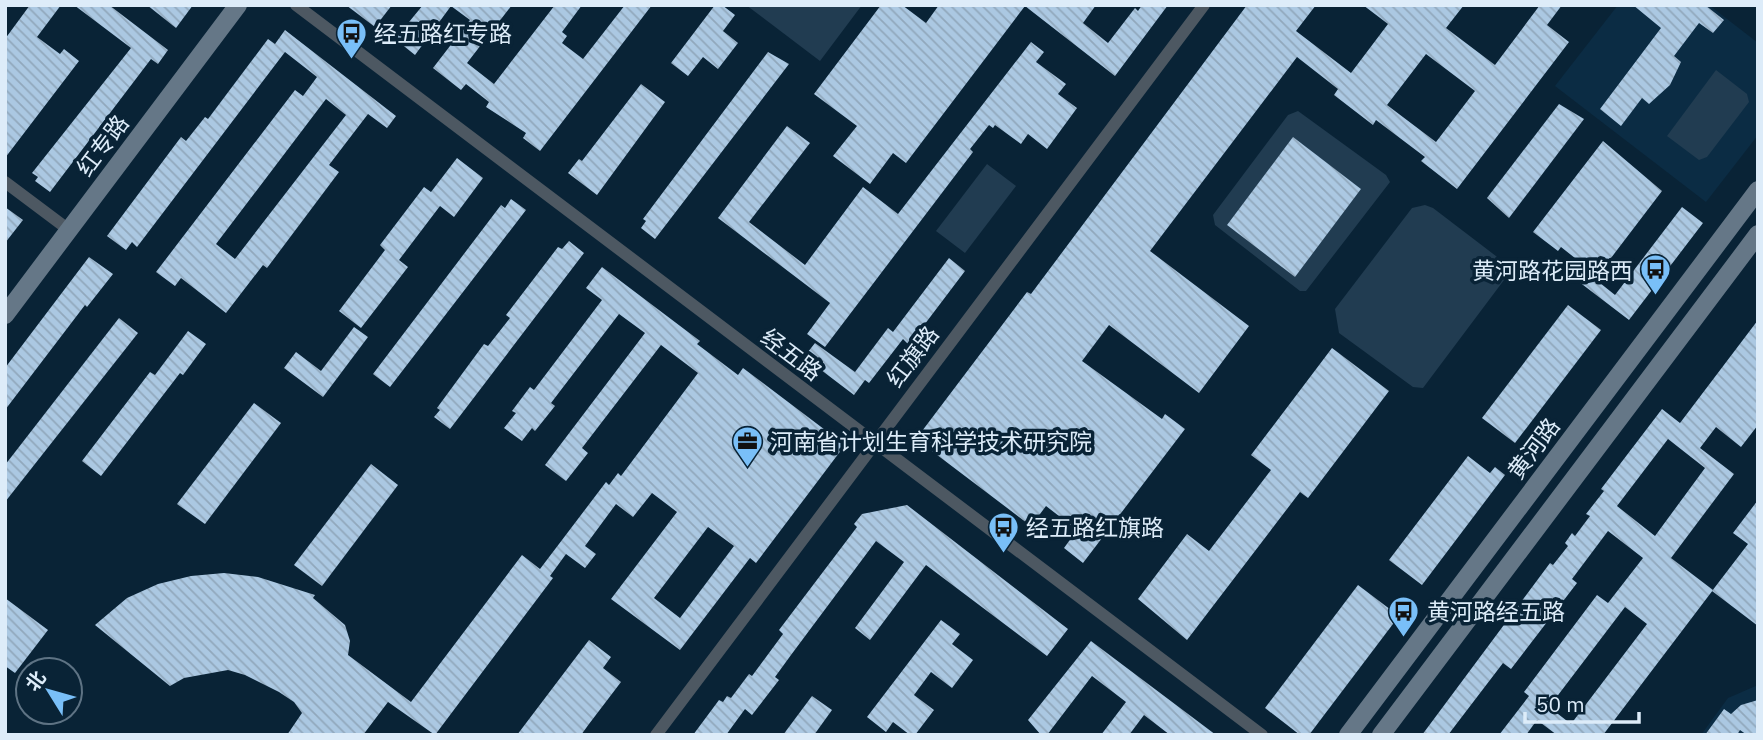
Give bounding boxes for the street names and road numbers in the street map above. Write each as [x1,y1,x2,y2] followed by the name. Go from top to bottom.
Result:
[69,108,135,182] street label: 红专路
[879,319,945,393] street label: 红旗路
[755,321,829,387] street label: 经五路
[1500,411,1566,485] street label: 黄河路

